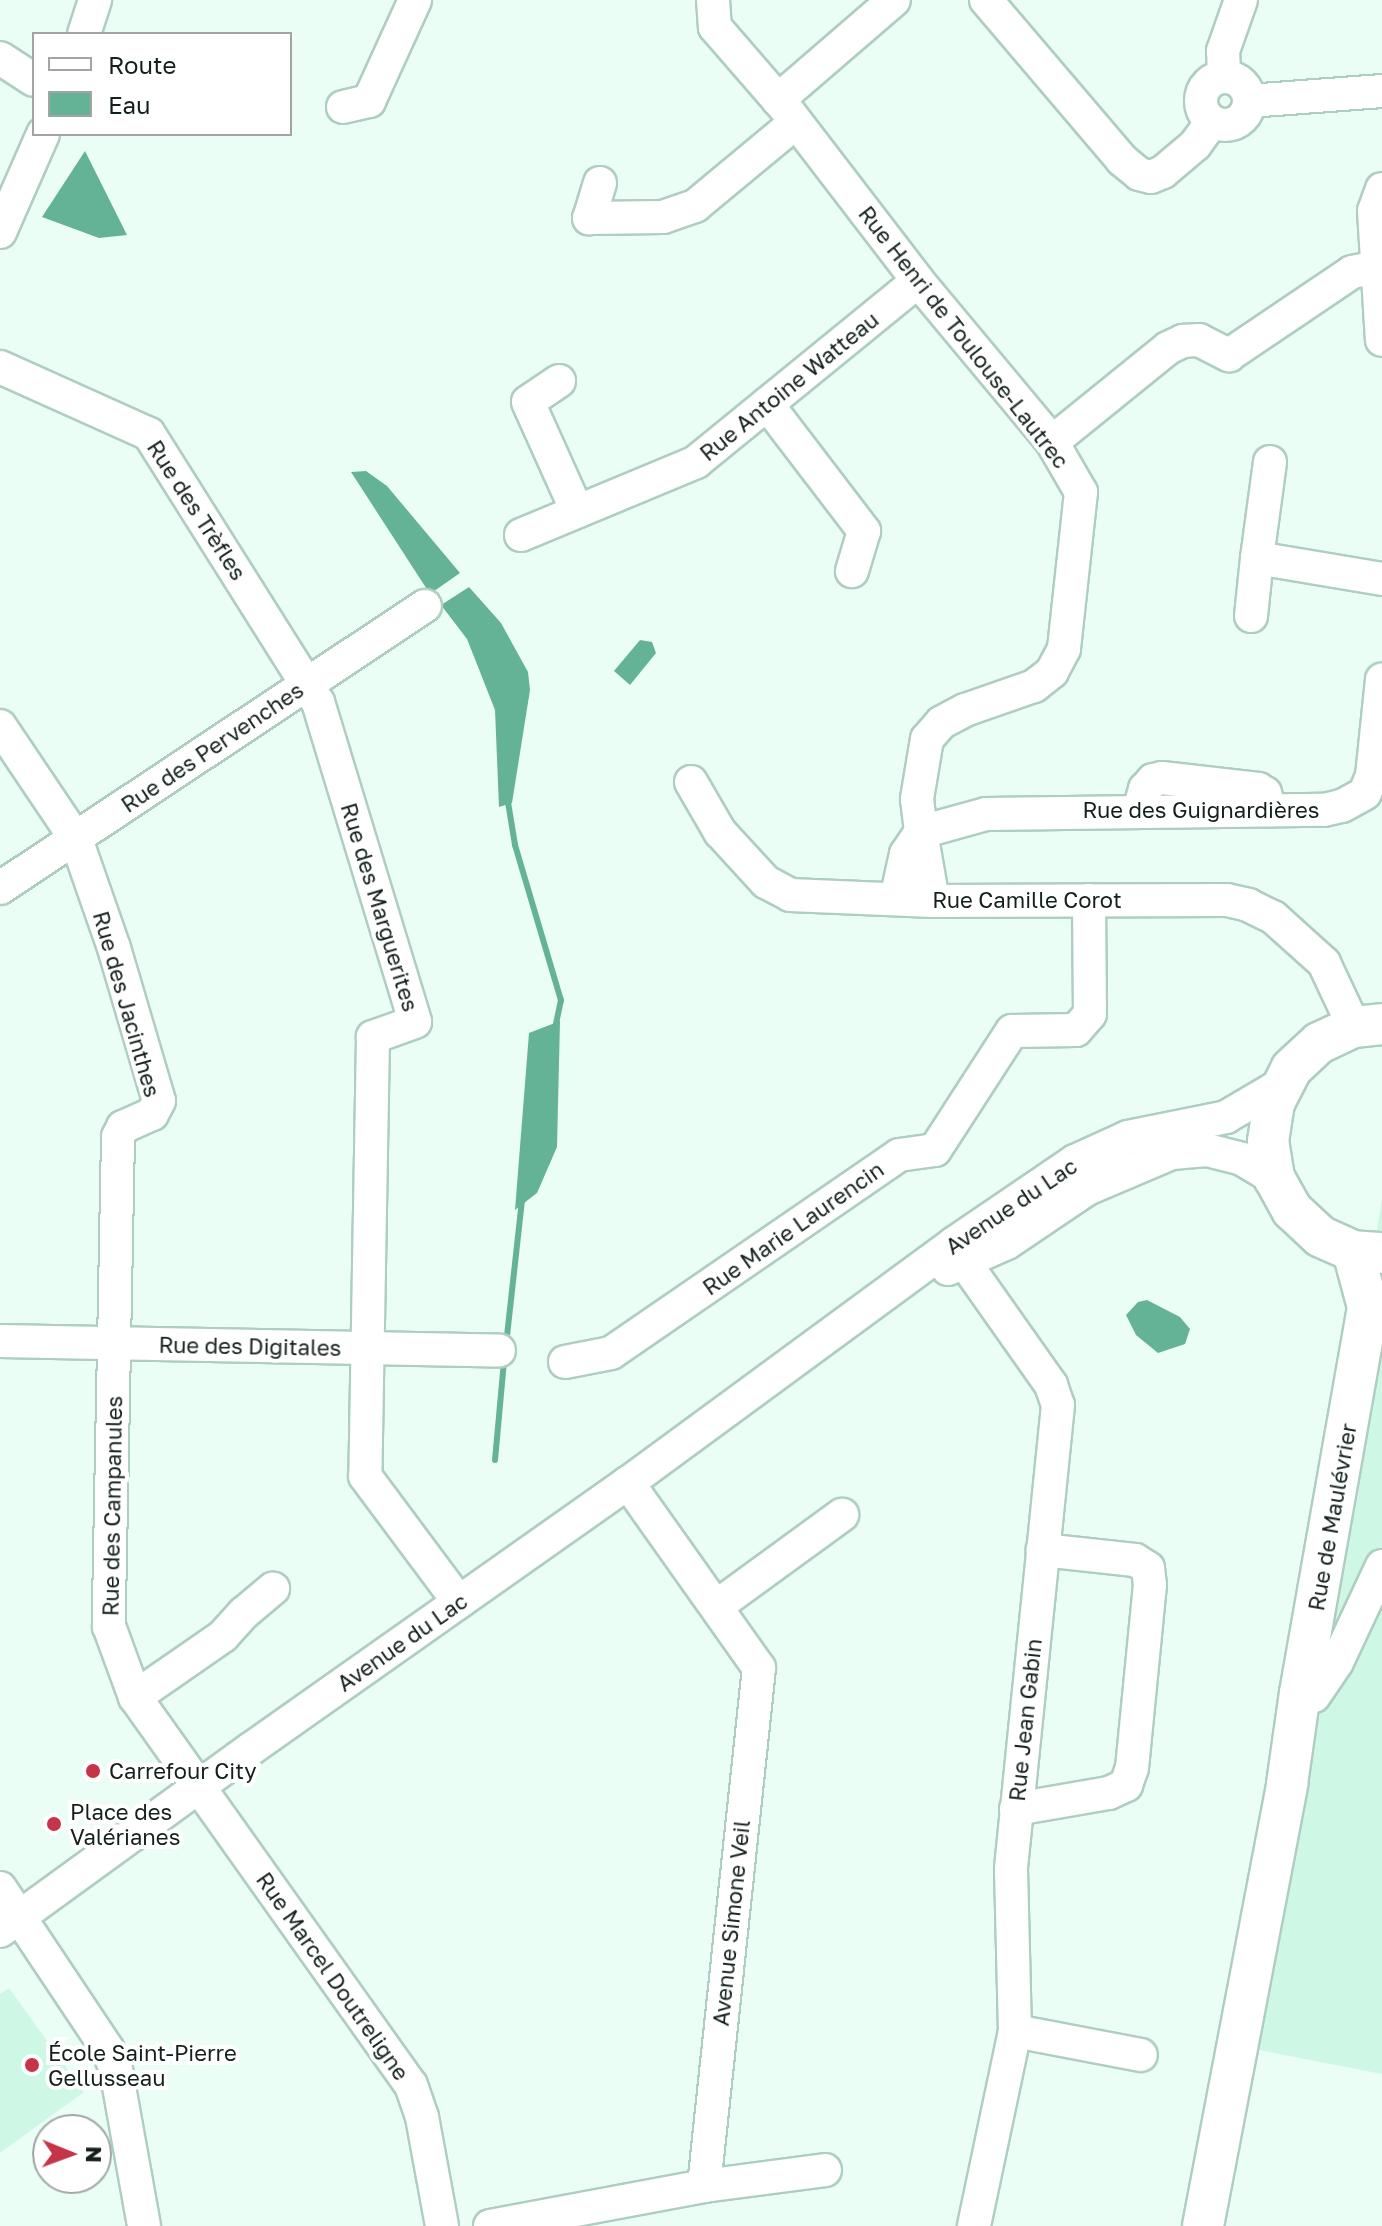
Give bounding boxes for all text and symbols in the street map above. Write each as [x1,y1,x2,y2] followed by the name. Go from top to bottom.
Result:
[32,32,292,136] legend
[108,50,177,79] text: Route
[108,90,150,119] text: Eau
[853,201,1075,473] street label: Rue Henri de Toulouse-Lautrec
[694,306,884,466] street label: Rue Antoine Watteau
[142,435,252,585] street label: Rue des Trèfles
[116,676,308,818] street label: Rue des Pervenches
[1082,797,1320,823] street label: Rue des Guignardières
[336,800,424,1014] street label: Rue des Marguerites
[932,887,1122,913] street label: Rue Camille Corot
[88,908,166,1100] street label: Rue des Jacinthes
[940,1152,1082,1260] street label: Avenue du Lac
[697,1156,889,1300] street label: Rue Marie Laurencin
[158,1331,342,1361] street label: Rue des Digitales
[97,1396,127,1616] street label: Rue des Campanules
[1303,1421,1361,1613] street label: Rue de Maulévrier
[332,1587,472,1697] street label: Avenue du Lac
[1003,1637,1047,1803] street label: Rue Jean Gabin
[109,1758,257,1784] place label: Carrefour City
[84,1762,102,1780] marker: Carrefour City
[70,1798,180,1850] place label: Place des Valérianes
[45,1815,63,1833] marker: Place des Valérianes
[707,1819,755,2027] street label: Avenue Simone Veil
[251,1867,415,2085] street label: Rue Marcel Doutreligne
[48,2039,237,2090] place label: École Saint-Pierre Gellusseau
[23,2056,41,2074] marker: École Saint-Pierre Gellusseau
[32,2114,112,2194] north arrow
[81,2146,108,2163] text: N

